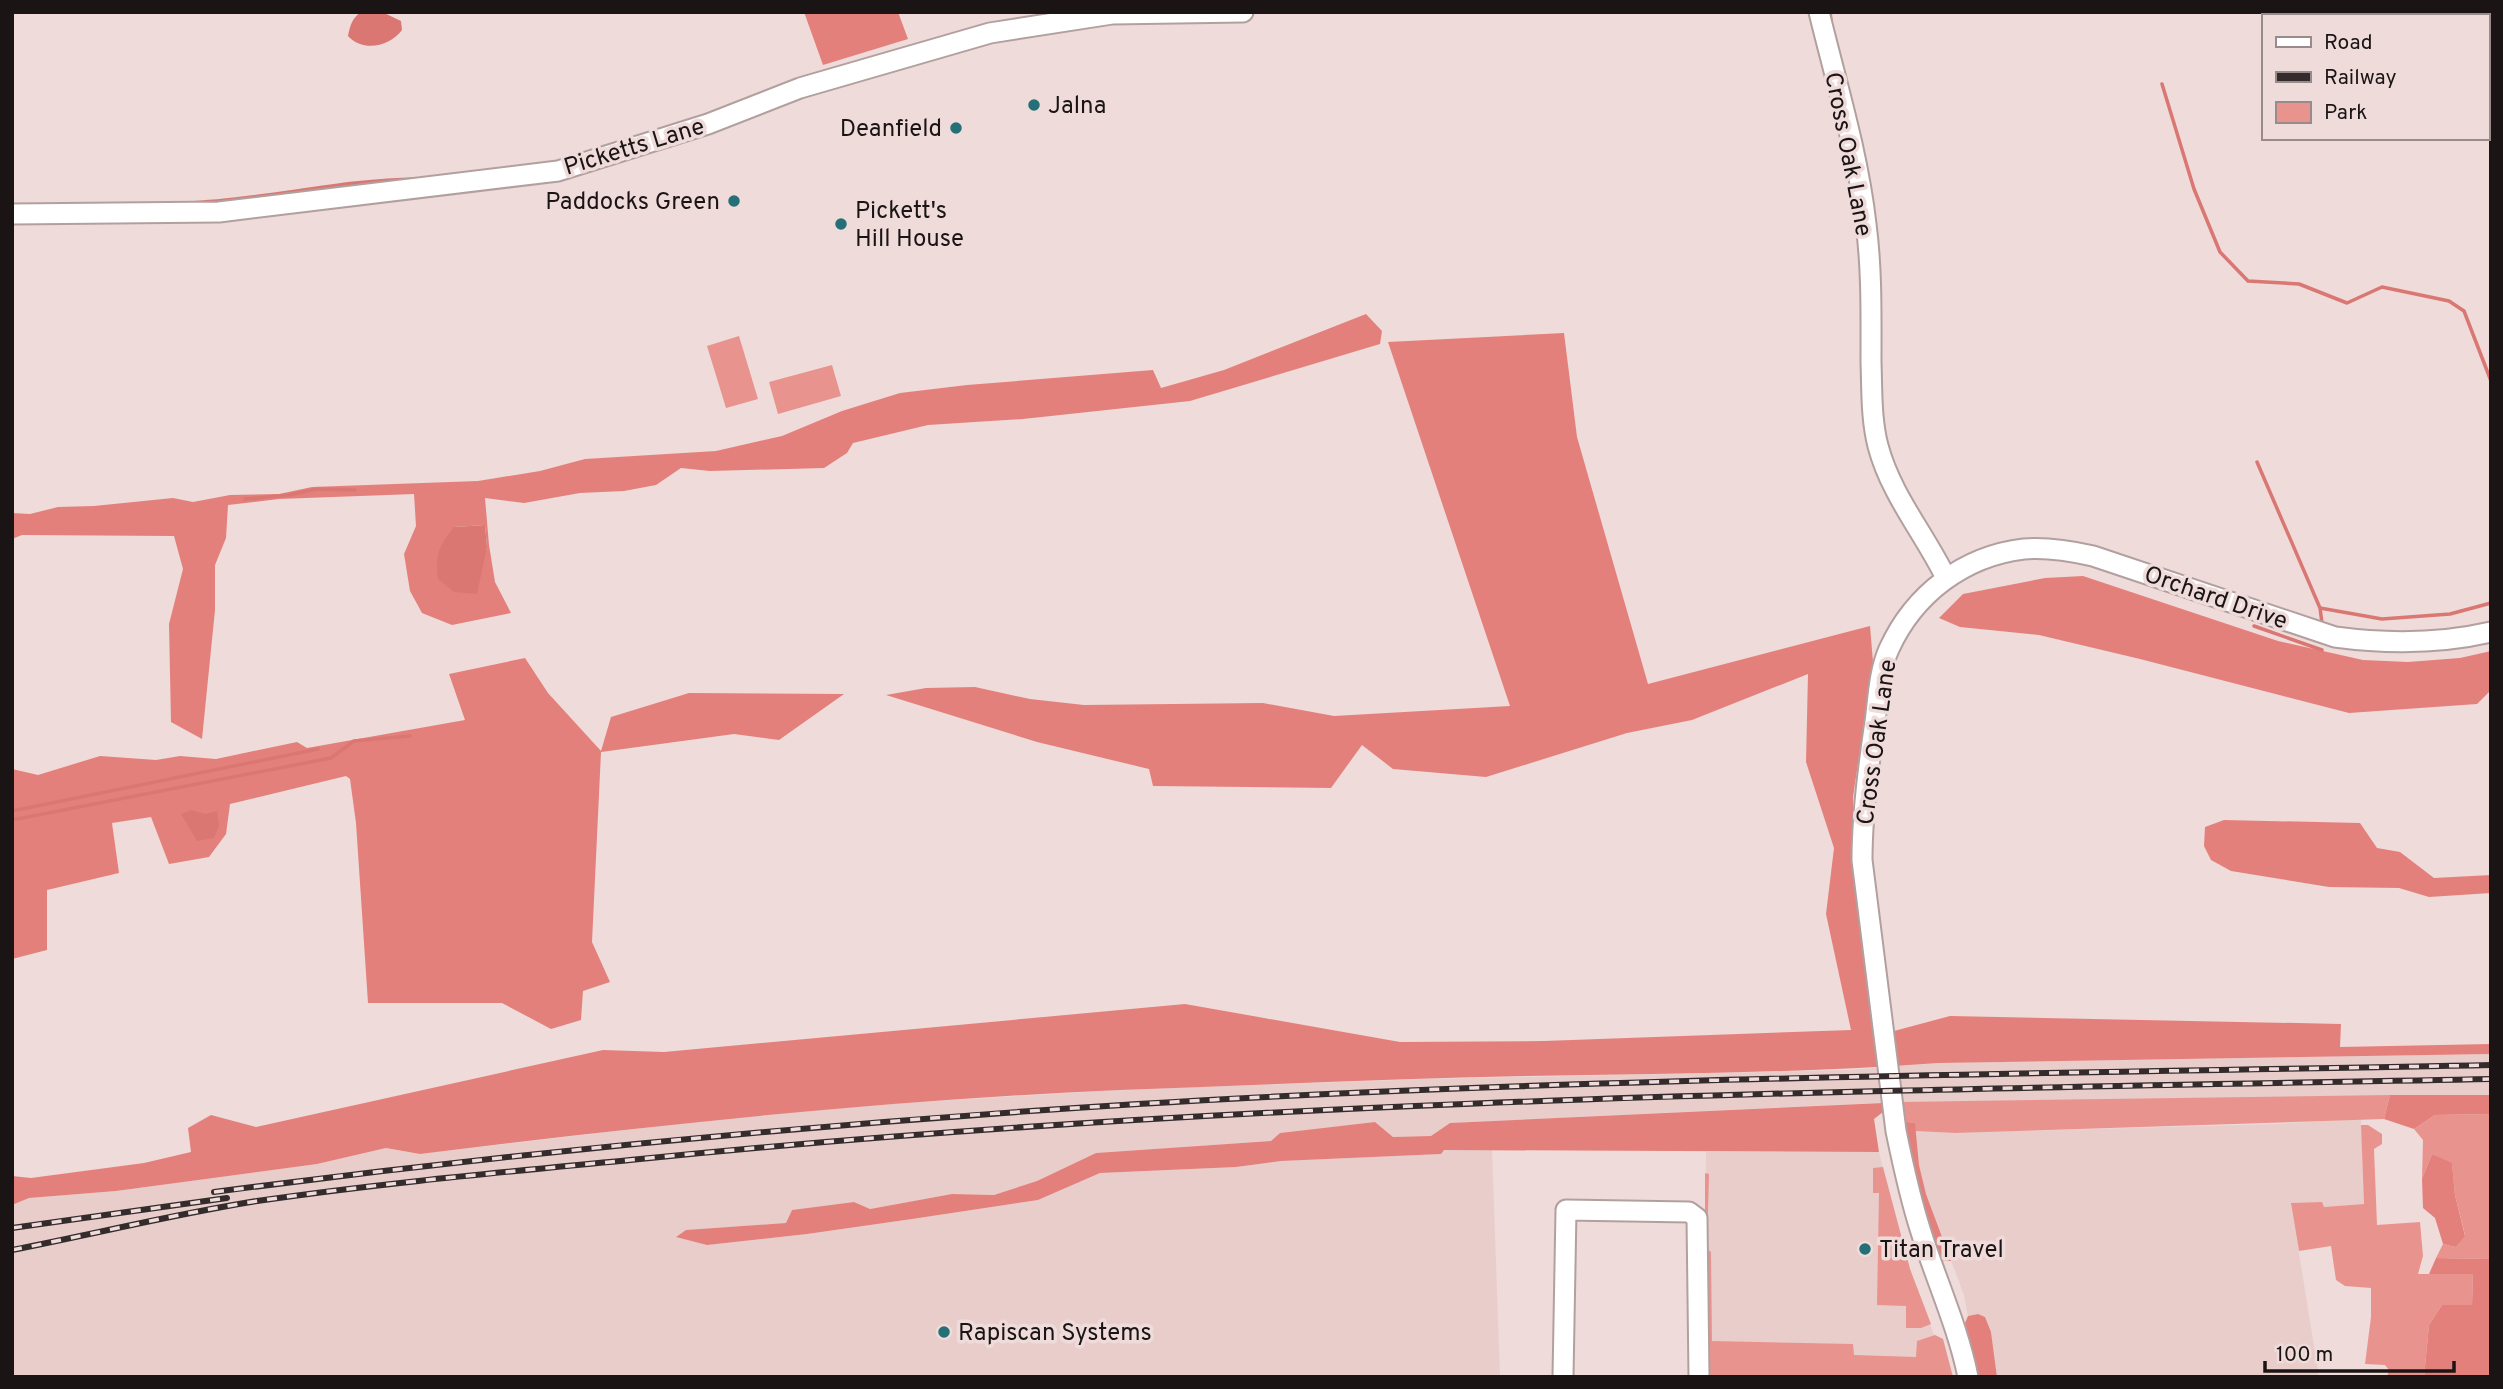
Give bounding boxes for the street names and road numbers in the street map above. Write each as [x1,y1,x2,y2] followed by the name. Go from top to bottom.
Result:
[1816,70,1878,239] street label: Cross Oak Lane
[561,112,709,184] street label: Picketts Lane
[2140,560,2291,637] street label: Orchard Drive
[1852,658,1904,827] street label: Cross Oak Lane

